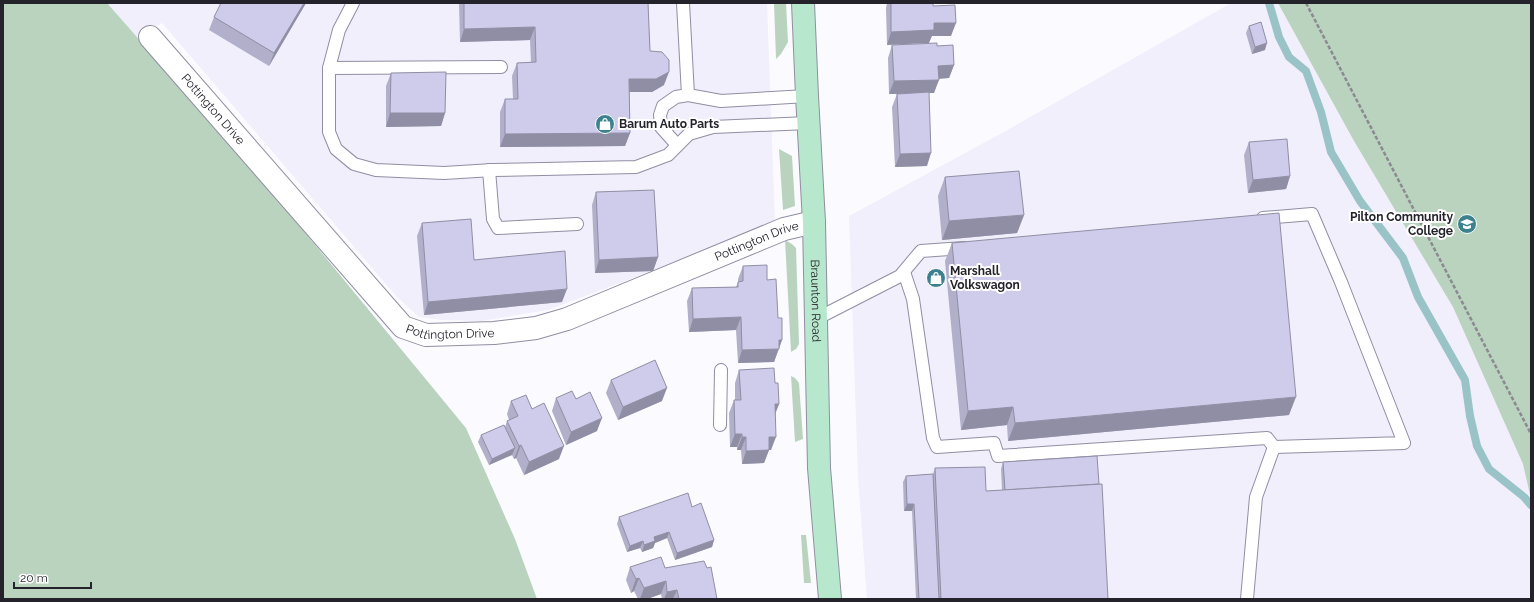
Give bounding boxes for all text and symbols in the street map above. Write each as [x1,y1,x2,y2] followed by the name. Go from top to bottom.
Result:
[178,71,248,148] street label: Pottington Drive
[594,113,616,135] shop icon: Barum Auto Parts
[619,117,719,131] place label: Barum Auto Parts
[1350,210,1453,238] place label: Pilton Community College
[1456,213,1478,235] school or university icon: Pilton Community College
[713,219,800,264] street label: Pottington Drive
[808,259,823,342] street label: Braunton Road
[950,264,1020,292] place label: Marshall Volkswagon
[925,267,947,289] shop icon: Marshall Volkswagon
[404,322,495,342] street label: Pottington Drive
[14,564,91,590] scale bar
[20,571,48,585] text: 20 m

